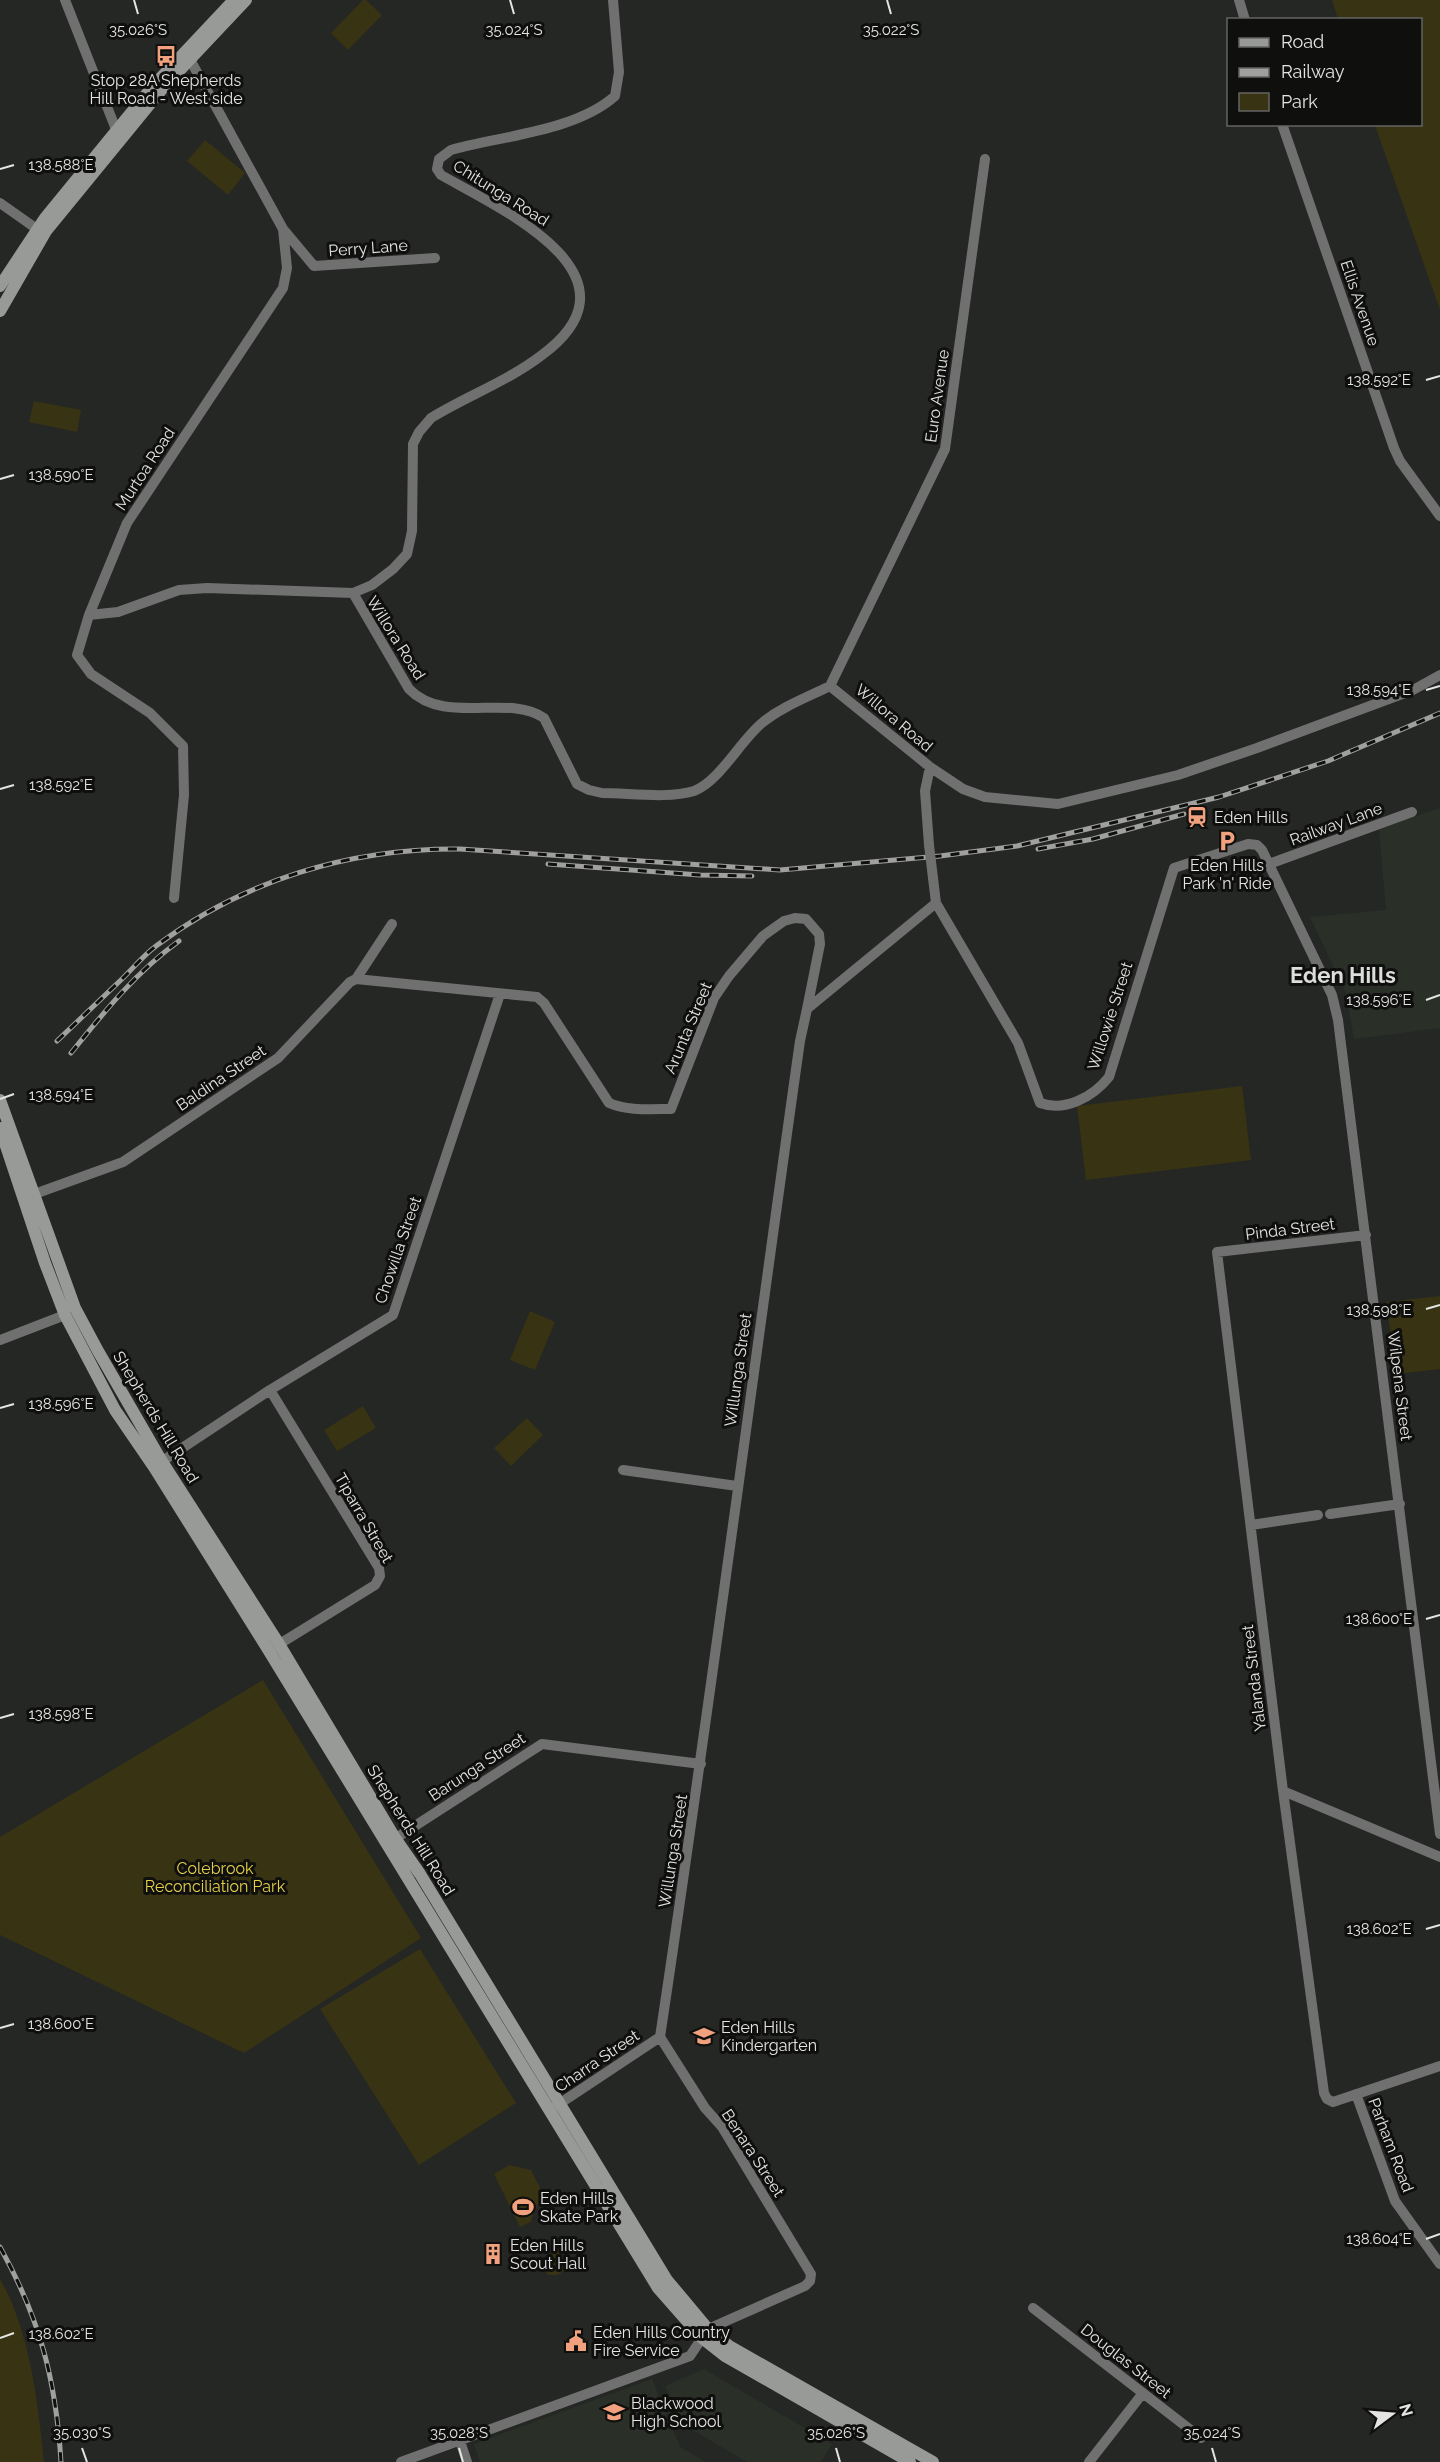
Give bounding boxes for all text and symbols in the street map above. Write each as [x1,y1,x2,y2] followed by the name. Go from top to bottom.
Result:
[1227,18,1422,126] legend
[109,21,167,39] text: 35.026°S
[485,21,543,39] text: 35.024°S
[863,21,919,39] text: 35.022°S
[1281,31,1324,52] text: Road
[154,44,178,68] bus stop icon: Stop 28A Shepherds Hill Road - West side
[1281,61,1345,82] text: Railway
[89,71,243,108] place label: Stop 28A Shepherds Hill Road - West side
[1281,91,1318,112] text: Park
[28,156,94,174] text: 138.588°E
[450,156,552,230] street label: Chitunga Road
[328,236,408,260] street label: Perry Lane
[1336,258,1384,348] street label: Ellis Avenue
[921,348,953,444] street label: Euro Avenue
[1347,371,1411,389] text: 138.592°E
[111,424,179,514] street label: Murtoa Road
[28,466,94,484] text: 138.590°E
[363,593,429,683] street label: Willora Road
[851,680,937,756] street label: Willora Road
[1347,681,1411,699] text: 138.594°E
[29,776,93,794] text: 138.592°E
[1287,798,1385,850] street label: Railway Lane
[1185,805,1209,829] station icon: Eden Hills
[1214,808,1288,827] place label: Eden Hills
[1215,829,1239,853] parking icon: Eden Hills Park 'n' Ride
[1183,856,1271,893] place label: Eden Hills Park 'n' Ride
[1084,959,1137,1072] street label: Willowie Street
[1290,962,1396,988] district label: Eden Hills
[660,979,716,1077] street label: Arunta Street
[1346,991,1412,1009] text: 138.596°E
[173,1041,270,1115] street label: Baldina Street
[29,1086,93,1104] text: 138.594°E
[371,1193,425,1306] street label: Chowilla Street
[1244,1214,1336,1244] street label: Pinda Street
[1346,1301,1412,1319] text: 138.598°E
[721,1311,755,1428] street label: Willunga Street
[1384,1330,1416,1443] street label: Wilpena Street
[109,1348,203,1486] street label: Shepherds Hill Road
[28,1395,94,1413] text: 138.596°E
[331,1470,398,1567] street label: Tiparra Street
[1346,1610,1412,1628] text: 138.600°E
[1238,1623,1270,1732] street label: Yalanda Street
[28,1705,94,1723] text: 138.598°E
[425,1728,529,1805] street label: Barunga Street
[363,1761,459,1899] street label: Shepherds Hill Road
[655,1792,691,1909] street label: Willunga Street
[145,1859,286,1896] park label: Colebrook Reconciliation Park
[1346,1920,1412,1938] text: 138.602°E
[28,2015,94,2033] text: 138.600°E
[721,2018,817,2055] place label: Eden Hills Kindergarten
[692,2024,716,2048] school or university icon: Eden Hills Kindergarten
[551,2026,643,2096] street label: Charra Street
[1364,2095,1418,2195] street label: Parham Road
[718,2106,789,2201] street label: Benara Street
[540,2189,619,2226] place label: Eden Hills Skate Park
[511,2195,535,2219] sports icon: Eden Hills Skate Park
[1346,2230,1412,2248] text: 138.604°E
[510,2236,587,2273] place label: Eden Hills Scout Hall
[481,2242,505,2266] building icon: Eden Hills Scout Hall
[1077,2320,1176,2403] street label: Douglas Street
[593,2323,730,2360] place label: Eden Hills Country Fire Service
[28,2325,94,2343] text: 138.602°E
[564,2329,588,2353] public building icon: Eden Hills Country Fire Service
[1362,2384,1422,2444] north arrow
[631,2394,721,2431] place label: Blackwood High School
[602,2400,626,2424] school or university icon: Blackwood High School
[1395,2402,1417,2418] text: N
[53,2424,111,2442] text: 35.030°S
[430,2424,488,2442] text: 35.028°S
[807,2424,865,2442] text: 35.026°S
[1183,2424,1241,2442] text: 35.024°S

